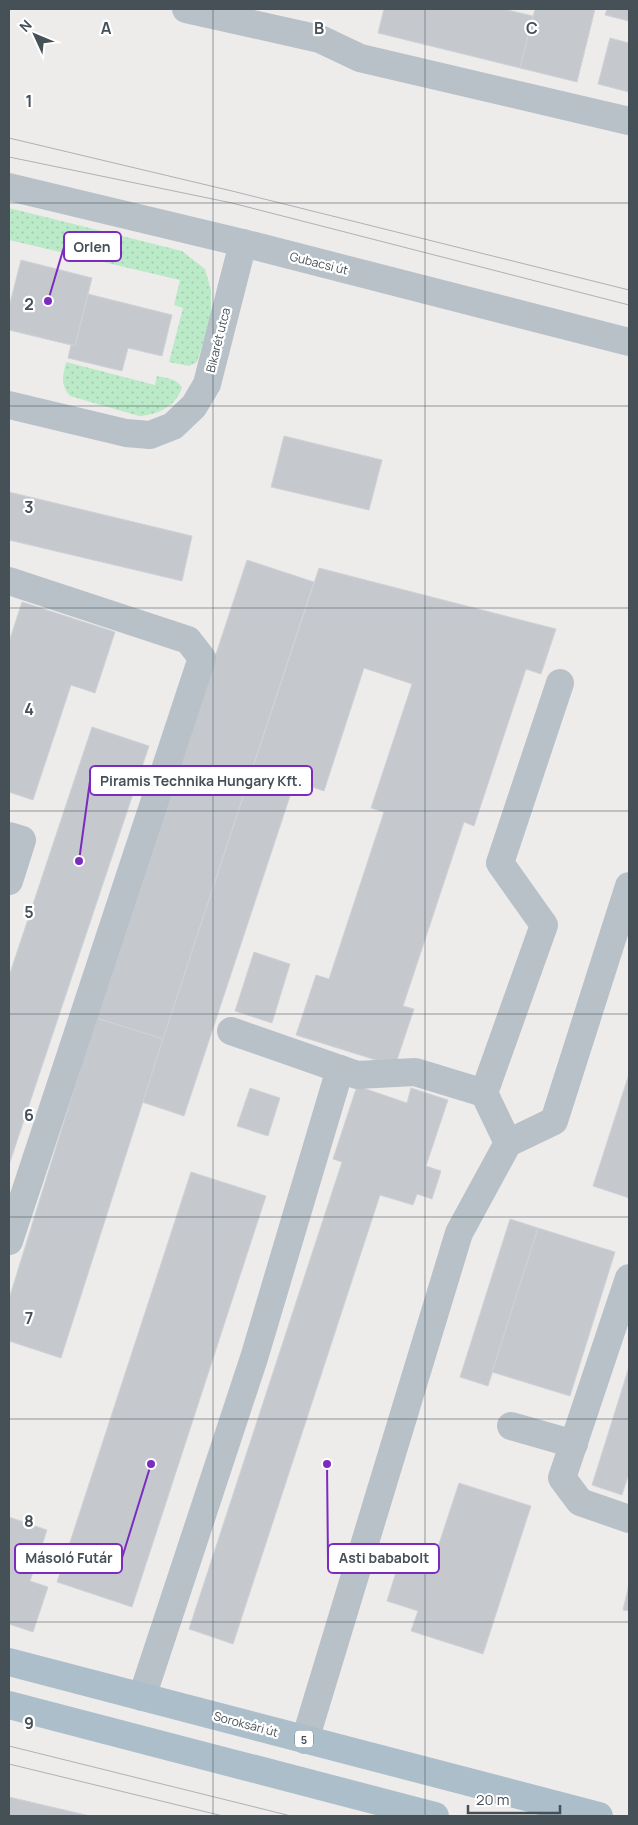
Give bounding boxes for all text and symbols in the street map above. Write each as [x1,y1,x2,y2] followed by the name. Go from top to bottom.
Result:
[10,10,60,60] north arrow
[15,15,36,36] text: N
[101,17,112,39] text: A
[314,17,324,39] text: B
[526,17,538,39] text: C
[25,90,33,112] text: 1
[64,232,121,261] callout: Orlen
[74,237,110,256] text: Orlen
[288,248,350,278] street label: Gubacsi út
[24,293,34,315] text: 2
[202,306,234,374] street label: Bikarét utca
[24,496,34,518] text: 3
[24,698,34,720] text: 4
[90,766,312,795] callout: Piramis Technika Hungary Kft.
[100,771,302,790] text: Piramis Technika Hungary Kft.
[24,901,34,923] text: 5
[24,1104,34,1126] text: 6
[25,1307,33,1329] text: 7
[24,1510,34,1532] text: 8
[15,1544,122,1573] callout: Másoló Futár
[328,1544,439,1573] callout: Asti bababolt
[25,1548,113,1567] text: Másoló Futár
[339,1548,429,1567] text: Asti bababolt
[212,1707,280,1741] street label: Soroksári út
[24,1712,34,1734] text: 9
[295,1730,313,1748] road number: 5
[468,1782,560,1814] scale bar
[476,1789,509,1810] text: 20 m

